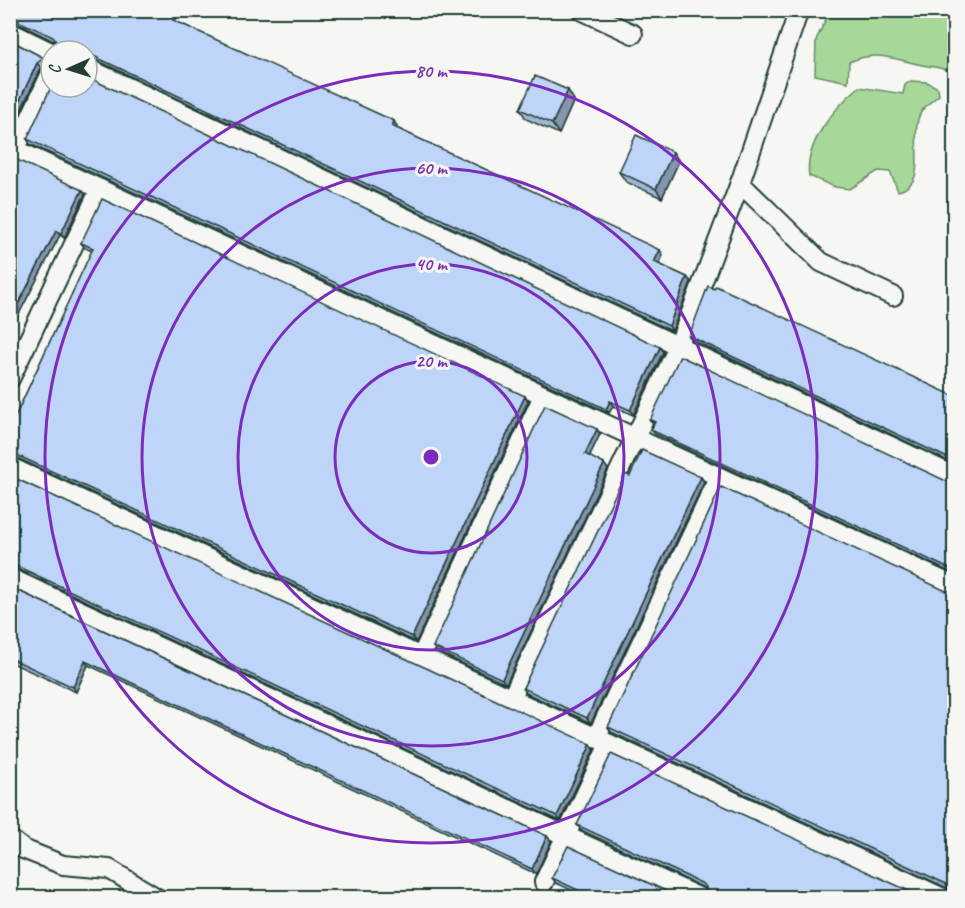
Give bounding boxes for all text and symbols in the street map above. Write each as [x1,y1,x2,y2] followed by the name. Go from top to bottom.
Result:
[39,39,99,99] north arrow
[416,60,448,82] text: 80 m
[45,63,65,74] text: С
[415,157,448,179] text: 60 m
[416,253,448,275] text: 40 m
[416,350,448,372] text: 20 m
[421,447,441,467] centre of rings

